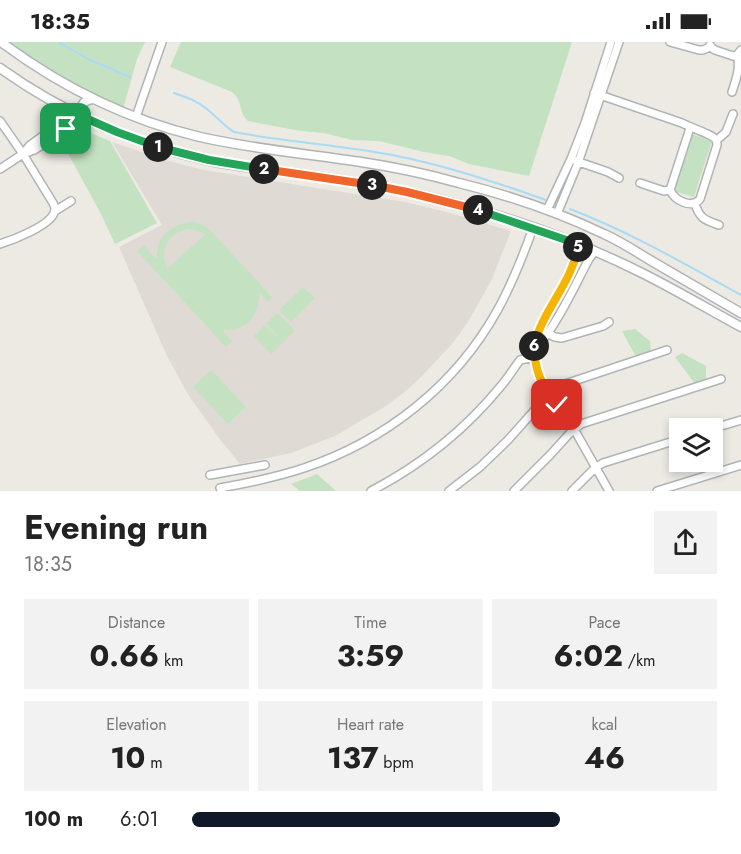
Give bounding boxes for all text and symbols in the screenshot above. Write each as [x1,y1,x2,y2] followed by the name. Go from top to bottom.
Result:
[30,5,90,37] text: 18:35
[40,103,91,154] pin
[49,112,82,145] icon: arrive
[143,132,173,162] pin: 1
[154,135,162,158] text: 1
[249,154,279,184] pin: 2
[259,157,269,180] text: 2
[357,170,387,200] pin: 3
[367,173,377,196] text: 3
[463,195,493,225] pin: 4
[472,198,484,221] text: 4
[563,232,593,262] pin: 5
[573,235,583,258] text: 5
[519,331,549,361] pin: 6
[529,334,539,357] text: 6
[531,379,582,430] pin
[540,388,573,421] icon: check
[669,418,723,472] map controls
[669,418,723,472] button: layers
[24,504,208,551] text: Evening run
[654,511,717,574] button: share
[24,550,72,579] text: 18:35
[108,611,165,634] text: Distance
[354,611,387,634] text: Time
[589,611,620,634] text: Pace
[90,634,159,677] text: 0.66
[337,634,404,677] text: 3:59
[554,634,623,677] text: 6:02
[159,649,184,672] text: km
[623,649,655,672] text: /km
[106,713,167,736] text: Elevation
[337,713,404,736] text: Heart rate
[592,713,617,736] text: kcal
[110,736,145,779] text: 10
[327,736,379,779] text: 137
[584,736,625,779] text: 46
[145,751,163,774] text: m
[379,751,414,774] text: bpm
[24,805,83,834] text: 100 m
[120,805,159,834] text: 6:01

